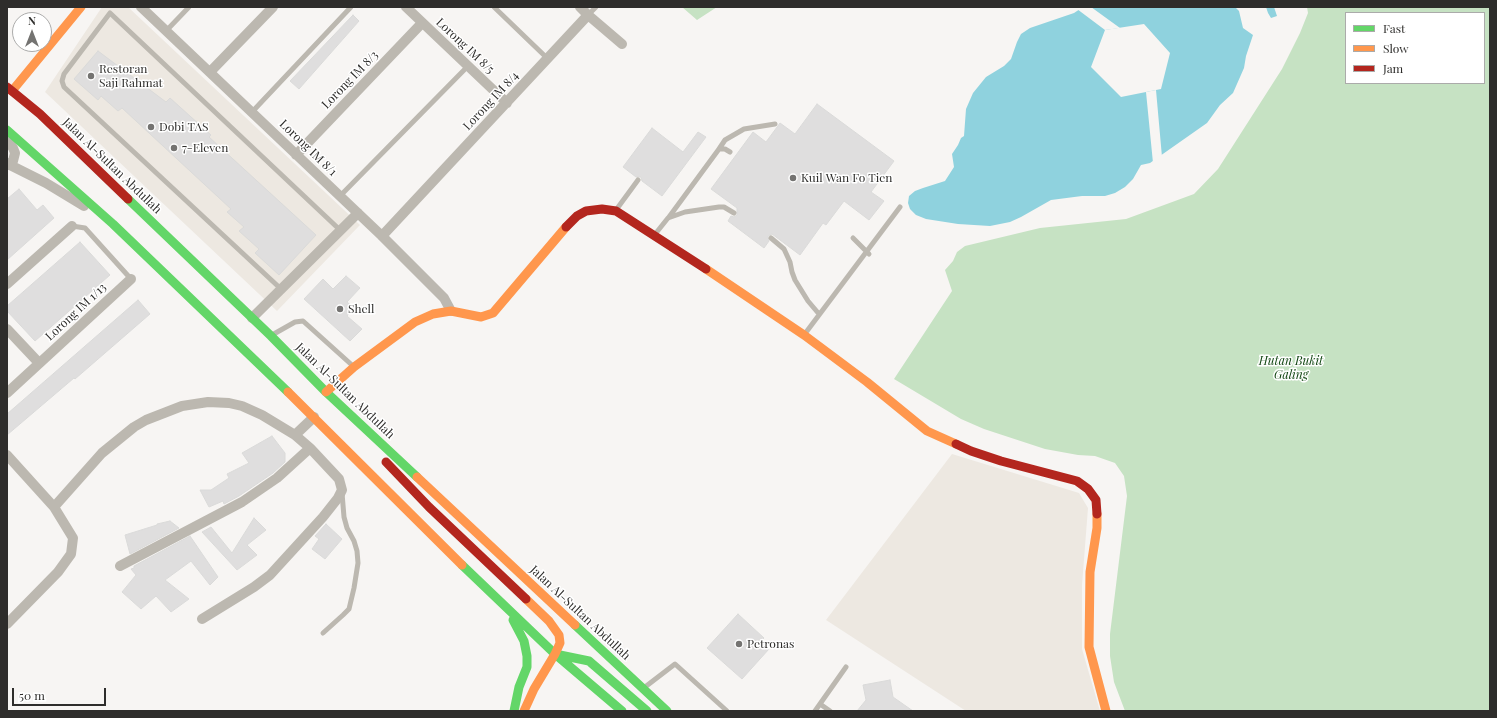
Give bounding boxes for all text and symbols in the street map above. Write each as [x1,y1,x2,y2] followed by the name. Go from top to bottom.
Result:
[12,12,52,52] north arrow
[1345,12,1485,84] legend
[28,13,36,28] text: N
[433,15,497,77] street label: Lorong IM 8/5
[1383,20,1405,36] text: Fast
[1383,40,1409,56] text: Slow
[319,48,381,112] street label: Lorong IM 8/3
[1383,60,1403,76] text: Jam
[99,62,163,90] place label: Restoran Saji Rahmat
[460,69,522,133] street label: Lorong IM 8/4
[86,71,96,81] marker: Restoran Saji Rahmat
[60,115,164,217] street label: Jalan Al-Sultan Abdullah
[276,117,340,179] street label: Lorong IM 8/1
[159,120,208,134] place label: Dobi TAS
[146,122,156,132] marker: Dobi TAS
[182,141,228,155] place label: 7-Eleven
[169,143,179,153] marker: 7-Eleven
[801,171,892,185] place label: Kuil Wan Fo Tien
[788,173,798,183] marker: Kuil Wan Fo Tien
[43,280,109,344] street label: Lorong IM 1/13
[348,302,374,316] place label: Shell
[335,304,345,314] marker: Shell
[293,340,397,442] street label: Jalan Al-Sultan Abdullah
[1259,354,1323,382] park label: Hutan Bukit Galing
[527,563,633,663] street label: Jalan Al-Sultan Abdullah
[747,637,794,651] place label: Petronas
[734,639,744,649] marker: Petronas
[14,680,108,706] scale bar
[19,687,45,703] text: 50 m

